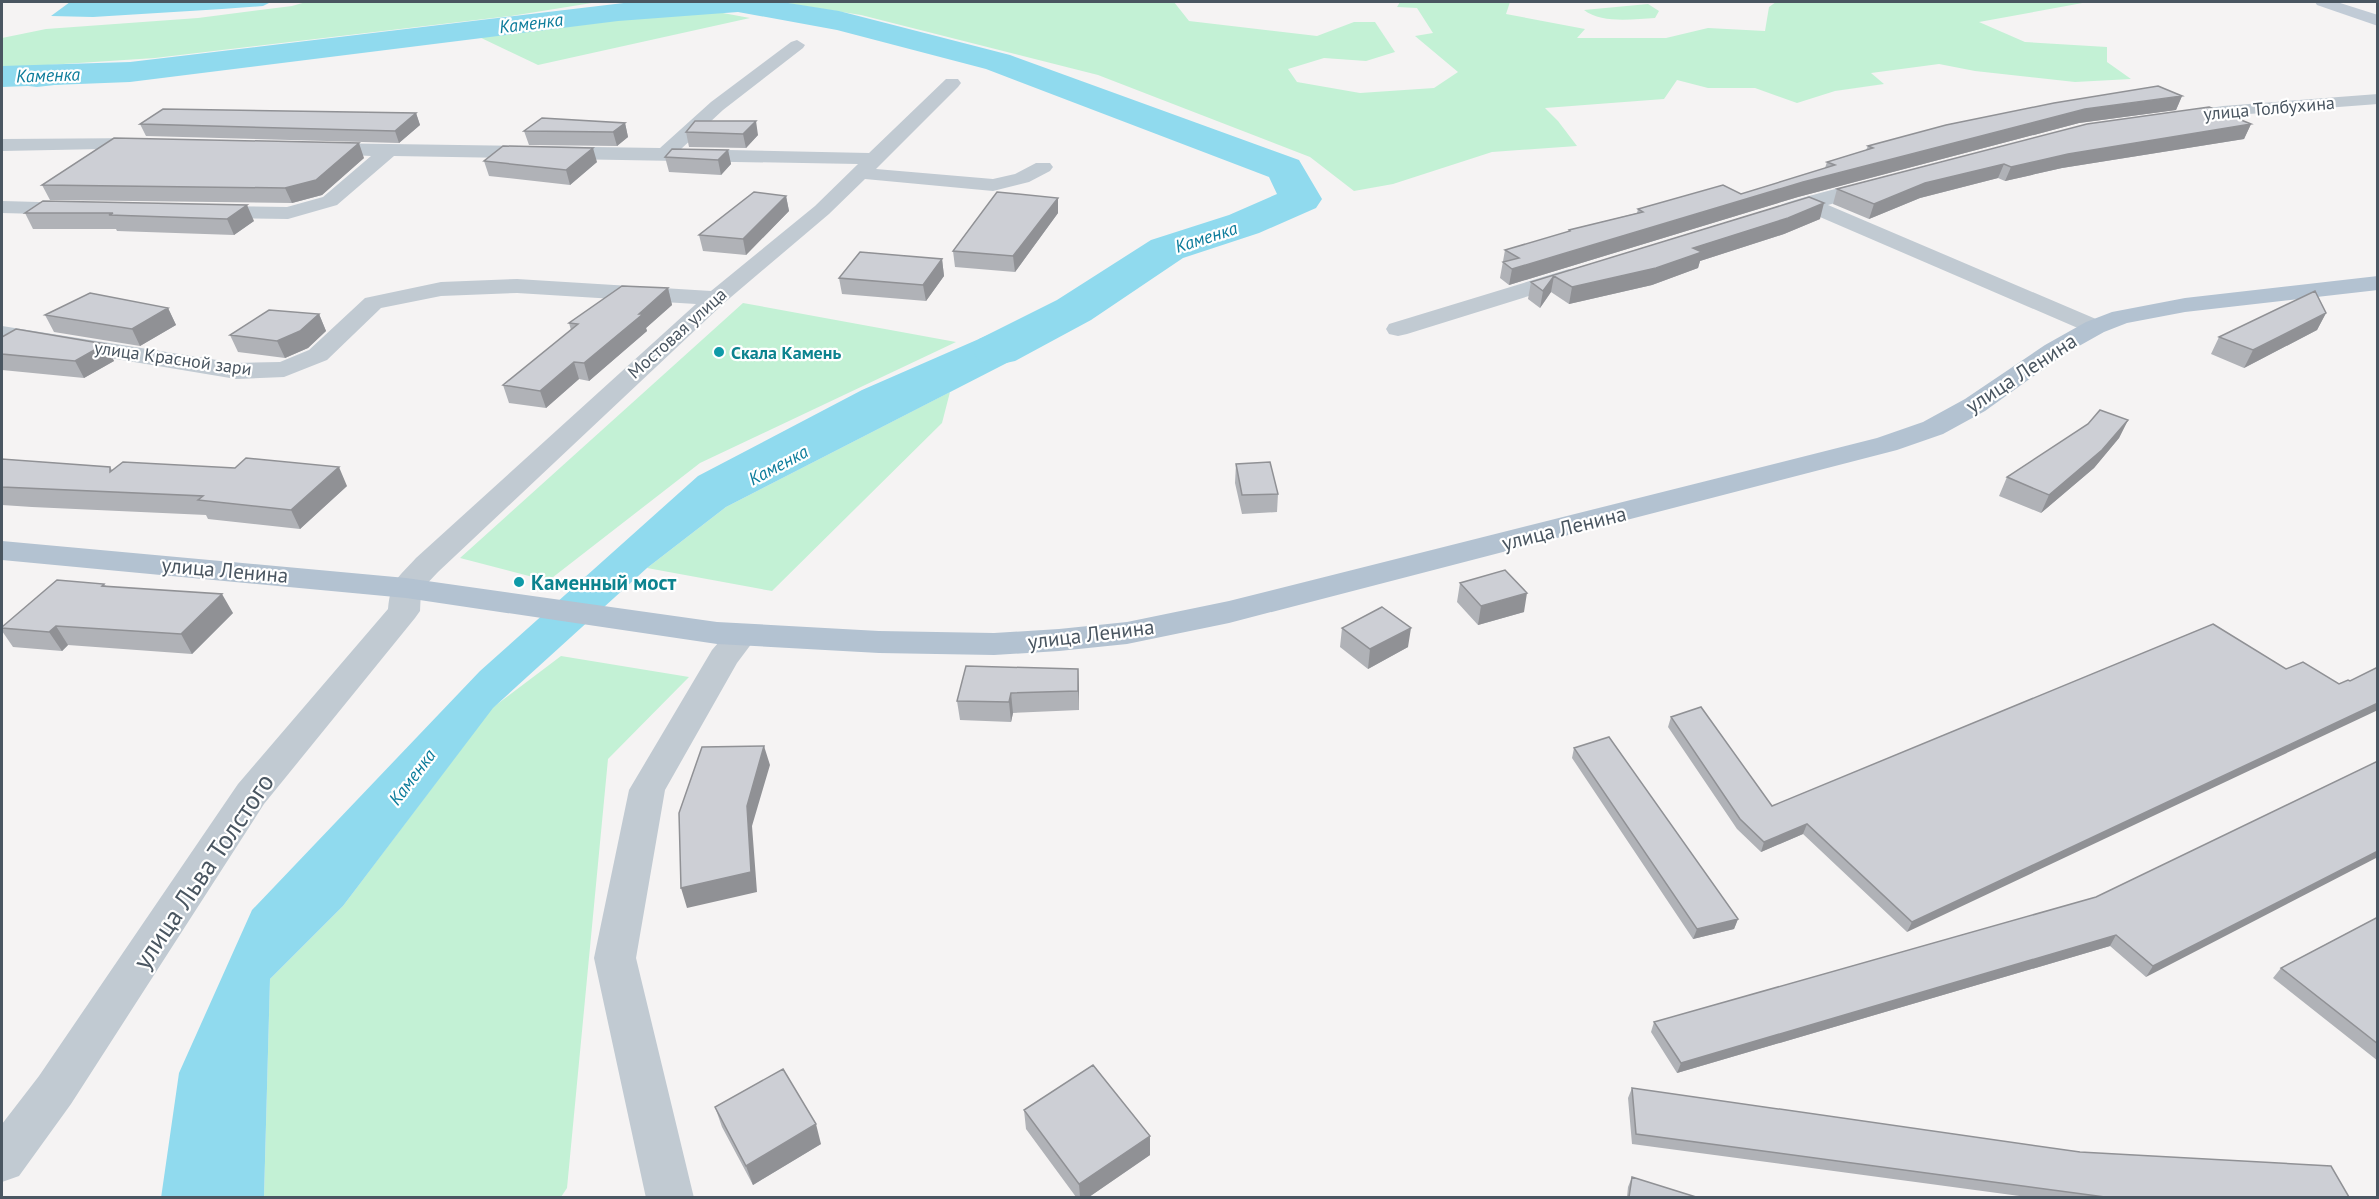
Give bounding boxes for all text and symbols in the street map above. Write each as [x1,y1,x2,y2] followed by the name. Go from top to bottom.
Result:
[498,8,565,38] water label: Каменка
[16,62,81,88] water label: Каменка
[2202,91,2336,125] street label: улица Толбухина
[1172,216,1240,258] water label: Каменка
[623,283,731,383] street label: Мостовая улица
[1960,327,2082,419] street label: улица Ленина
[93,336,253,380] street label: улица Красной зари
[731,341,841,364] place label: Скала Камень
[712,345,726,359] marker: Скала Камень
[744,440,812,490] water label: Каменка
[1499,500,1629,556] street label: улица Ленина
[160,551,290,589] street label: улица Ленина
[531,569,676,596] place label: Каменный мост
[512,575,526,589] marker: Каменный мост
[1026,613,1156,655] street label: улица Ленина
[383,744,441,810] water label: Каменка
[125,767,281,975] street label: улица Льва Толстого

